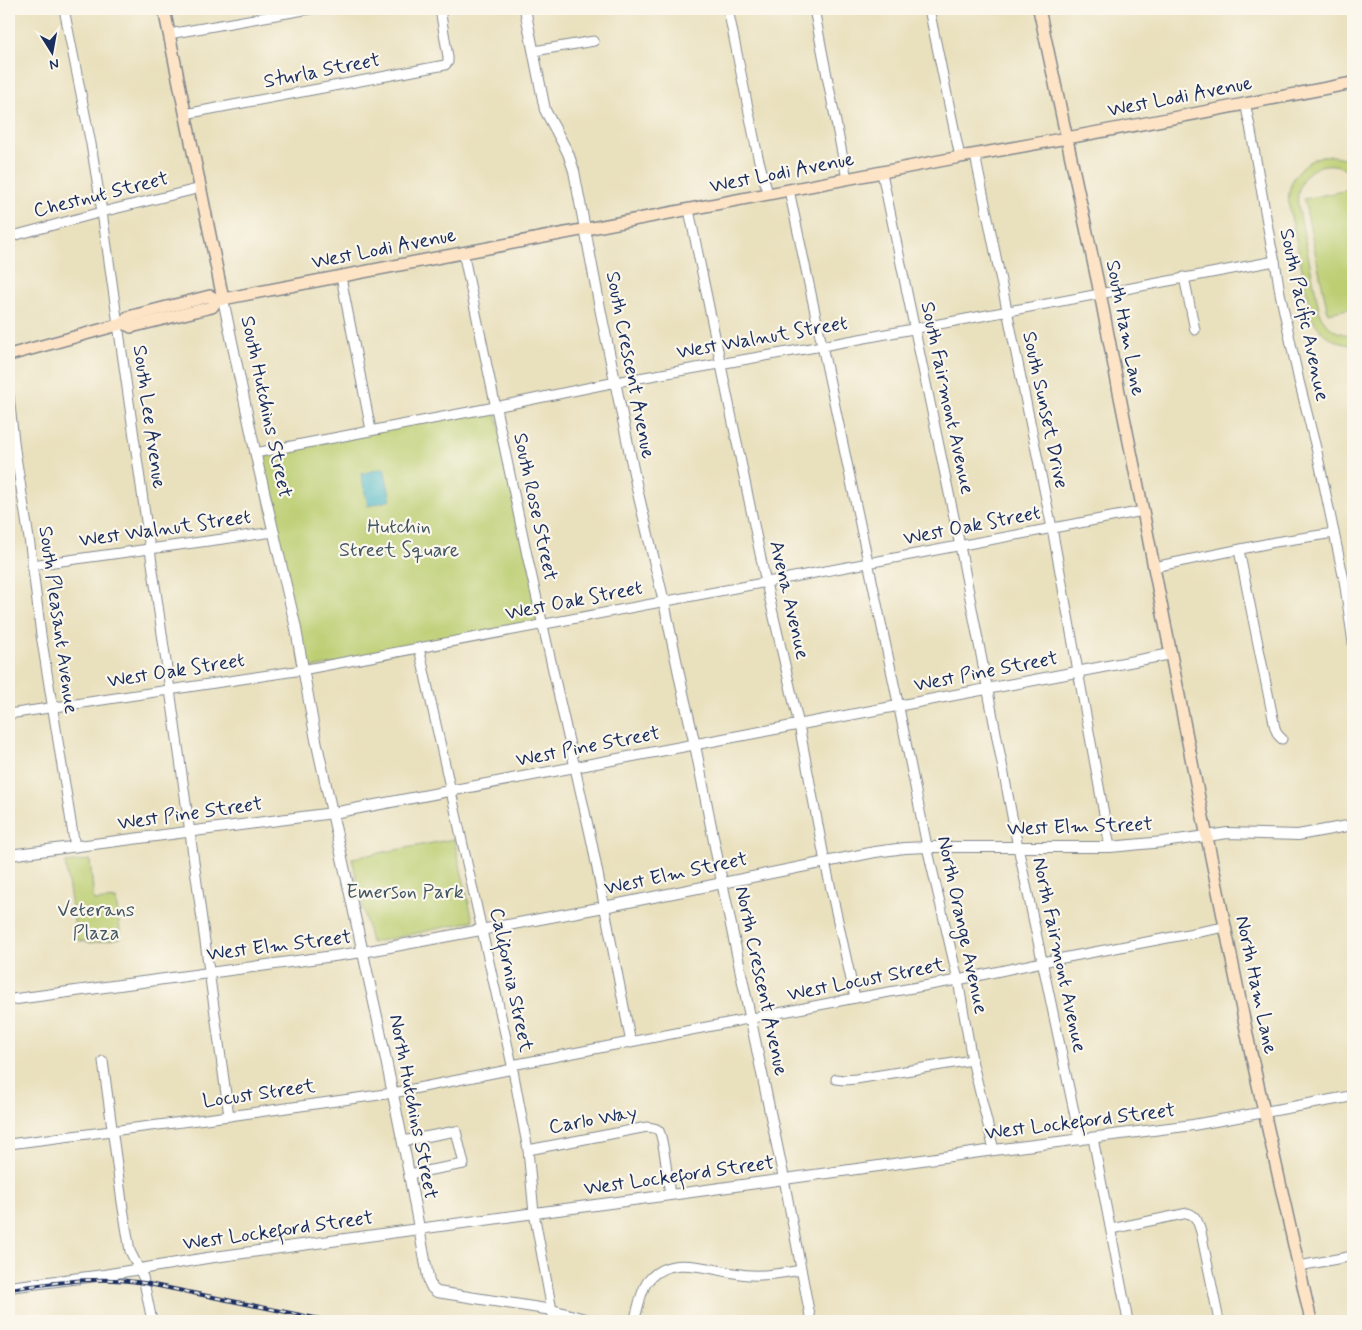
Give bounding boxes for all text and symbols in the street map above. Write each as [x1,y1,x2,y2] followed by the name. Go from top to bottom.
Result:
[28,28,78,78] north arrow
[261,46,383,96] street label: Sturla Street
[48,54,61,74] text: N
[1105,70,1255,124] street label: West Lodi Avenue
[707,146,857,200] street label: West Lodi Avenue
[31,165,171,225] street label: Chestnut Street
[309,222,459,276] street label: West Lodi Avenue
[1272,226,1336,404] street label: South Pacific Avenue
[1099,258,1151,398] street label: South Ham Lane
[599,269,661,461] street label: South Crescent Avenue
[913,299,981,497] street label: South Fairmont Avenue
[674,310,850,366] street label: West Walnut Street
[234,314,298,500] street label: South Hutchins Street
[1015,329,1075,491] street label: South Sunset Drive
[126,343,172,491] street label: South Lee Avenue
[506,430,564,584] street label: South Rose Street
[901,499,1043,553] street label: West Oak Street
[77,504,253,554] street label: West Walnut Street
[339,514,459,564] park label: Hutchin Street Square
[31,524,85,716] street label: South Pleasant Avenue
[762,538,816,662] street label: Avena Avenue
[503,574,645,628] street label: West Oak Street
[912,645,1060,699] street label: West Pine Street
[105,647,247,695] street label: West Oak Street
[514,720,662,774] street label: West Pine Street
[116,790,264,838] street label: West Pine Street
[1007,811,1153,843] street label: West Elm Street
[929,834,994,1017] street label: North Orange Avenue
[602,846,750,902] street label: West Elm Street
[1025,855,1093,1055] street label: North Fairmont Avenue
[346,879,464,906] park label: Emerson Park
[728,884,794,1078] street label: North Crescent Avenue
[57,897,135,947] park label: Veterans Plaza
[481,905,540,1055] street label: California Street
[1228,913,1284,1057] street label: North Ham Lane
[205,924,353,968] street label: West Elm Street
[785,951,947,1009] street label: West Locust Street
[382,1012,444,1202] street label: North Hutchins Street
[201,1073,317,1115] street label: Locust Street
[983,1097,1177,1149] street label: West Lockeford Street
[547,1099,639,1141] street label: Carlo Way
[582,1149,776,1205] street label: West Lockeford Street
[181,1204,375,1260] street label: West Lockeford Street

